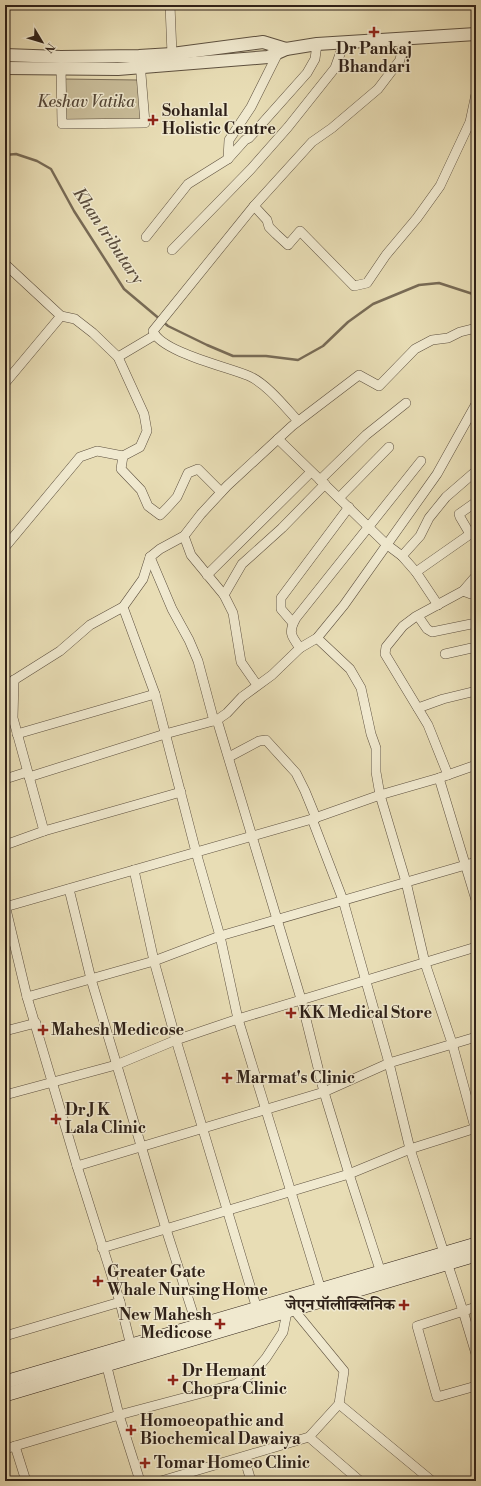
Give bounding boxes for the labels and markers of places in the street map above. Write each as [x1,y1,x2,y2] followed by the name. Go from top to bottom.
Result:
[368,26,380,38] marker: Dr Pankaj Bhandari
[336,39,412,77] place label: Dr Pankaj Bhandari
[162,101,276,139] place label: Sohanlal Holistic Centre
[147,114,159,126] marker: Sohanlal Holistic Centre
[299,1003,432,1023] place label: KK Medical Store
[286,1008,296,1018] marker: KK Medical Store
[51,1020,185,1040] place label: Mahesh Medicose
[38,1025,48,1035] marker: Mahesh Medicose
[236,1068,355,1088] place label: Marmat's Clinic
[221,1072,233,1084] marker: Marmat's Clinic
[65,1100,146,1138] place label: Dr J K Lala Clinic
[50,1113,62,1125] marker: Dr J K Lala Clinic
[106,1262,268,1300] place label: Greater Gate Whale Nursing Home
[92,1275,104,1287] marker: Greater Gate Whale Nursing Home
[284,1295,396,1315] place label: जेएन पॉलीक्लिनिक
[398,1299,410,1311] marker: जेएन पॉलीक्लिनिक
[119,1305,212,1343] place label: New Mahesh Medicose
[215,1319,225,1329] marker: New Mahesh Medicose
[182,1361,287,1399] place label: Dr Hemant Chopra Clinic
[167,1374,179,1386] marker: Dr Hemant Chopra Clinic
[140,1411,301,1449] place label: Homoeopathic and Biochemical Dawaiya
[125,1424,137,1436] marker: Homoeopathic and Biochemical Dawaiya
[154,1453,310,1473] place label: Tomar Homeo Clinic
[139,1457,151,1469] marker: Tomar Homeo Clinic

